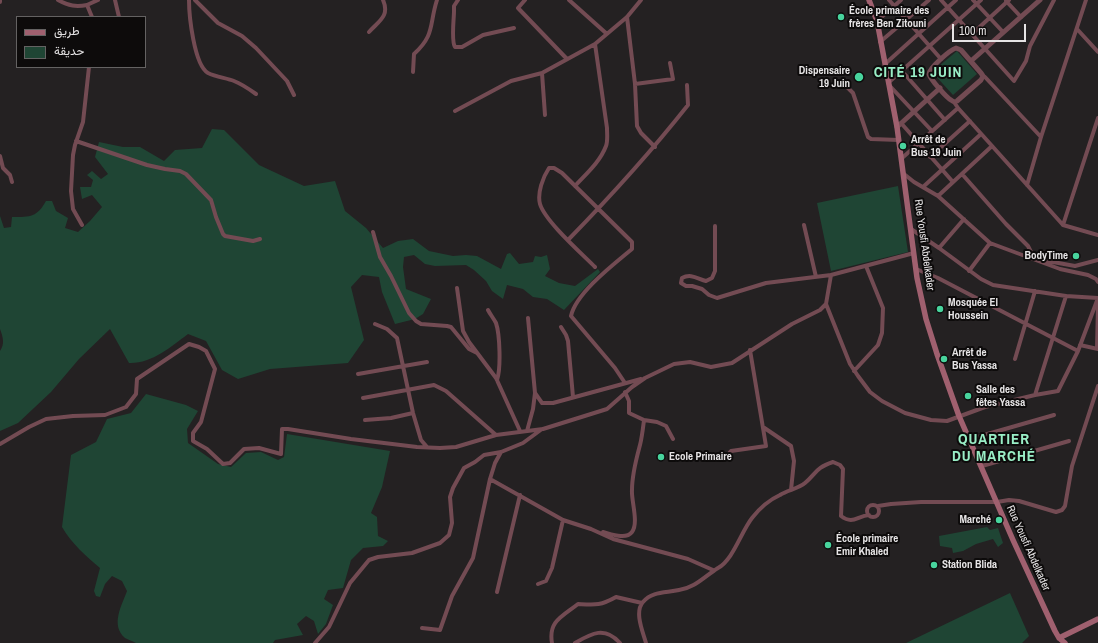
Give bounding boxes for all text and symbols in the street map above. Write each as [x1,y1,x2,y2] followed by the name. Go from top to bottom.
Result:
[849,4,929,30] place label: École primaire des frères Ben Zitouni
[836,12,846,22] marker: École primaire des frères Ben Zitouni
[16,16,146,68] legend
[954,16,1028,42] scale bar
[54,23,79,39] text: طريق
[959,23,986,39] text: 100 m
[54,43,84,59] text: حديقة
[799,64,850,90] place label: Dispensaire 19 Juin
[874,64,962,82] district label: CITÉ 19 JUIN
[853,71,865,83] marker: Dispensaire 19 Juin
[911,133,962,159] place label: Arrêt de Bus 19 Juin
[898,141,908,151] marker: Arrêt de Bus 19 Juin
[911,199,937,291] street label: Rue Yousfi Abdelkader
[1025,249,1068,263] place label: BodyTime
[1071,251,1081,261] marker: BodyTime
[948,296,998,322] place label: Mosquée El Houssein
[935,304,945,314] marker: Mosquée El Houssein
[952,346,997,372] place label: Arrêt de Bus Yassa
[939,354,949,364] marker: Arrêt de Bus Yassa
[976,383,1025,409] place label: Salle des fêtes Yassa
[963,391,973,401] marker: Salle des fêtes Yassa
[952,431,1036,466] district label: QUARTIER DU MARCHÉ
[669,450,732,464] place label: Ecole Primaire
[656,452,666,462] marker: Ecole Primaire
[1003,503,1053,593] street label: Rue Yousfi Abdelkader
[959,513,991,527] place label: Marché
[994,515,1004,525] marker: Marché
[836,532,898,558] place label: École primaire Emir Khaled
[823,540,833,550] marker: École primaire Emir Khaled
[942,558,997,572] place label: Station Blida
[929,560,939,570] marker: Station Blida

